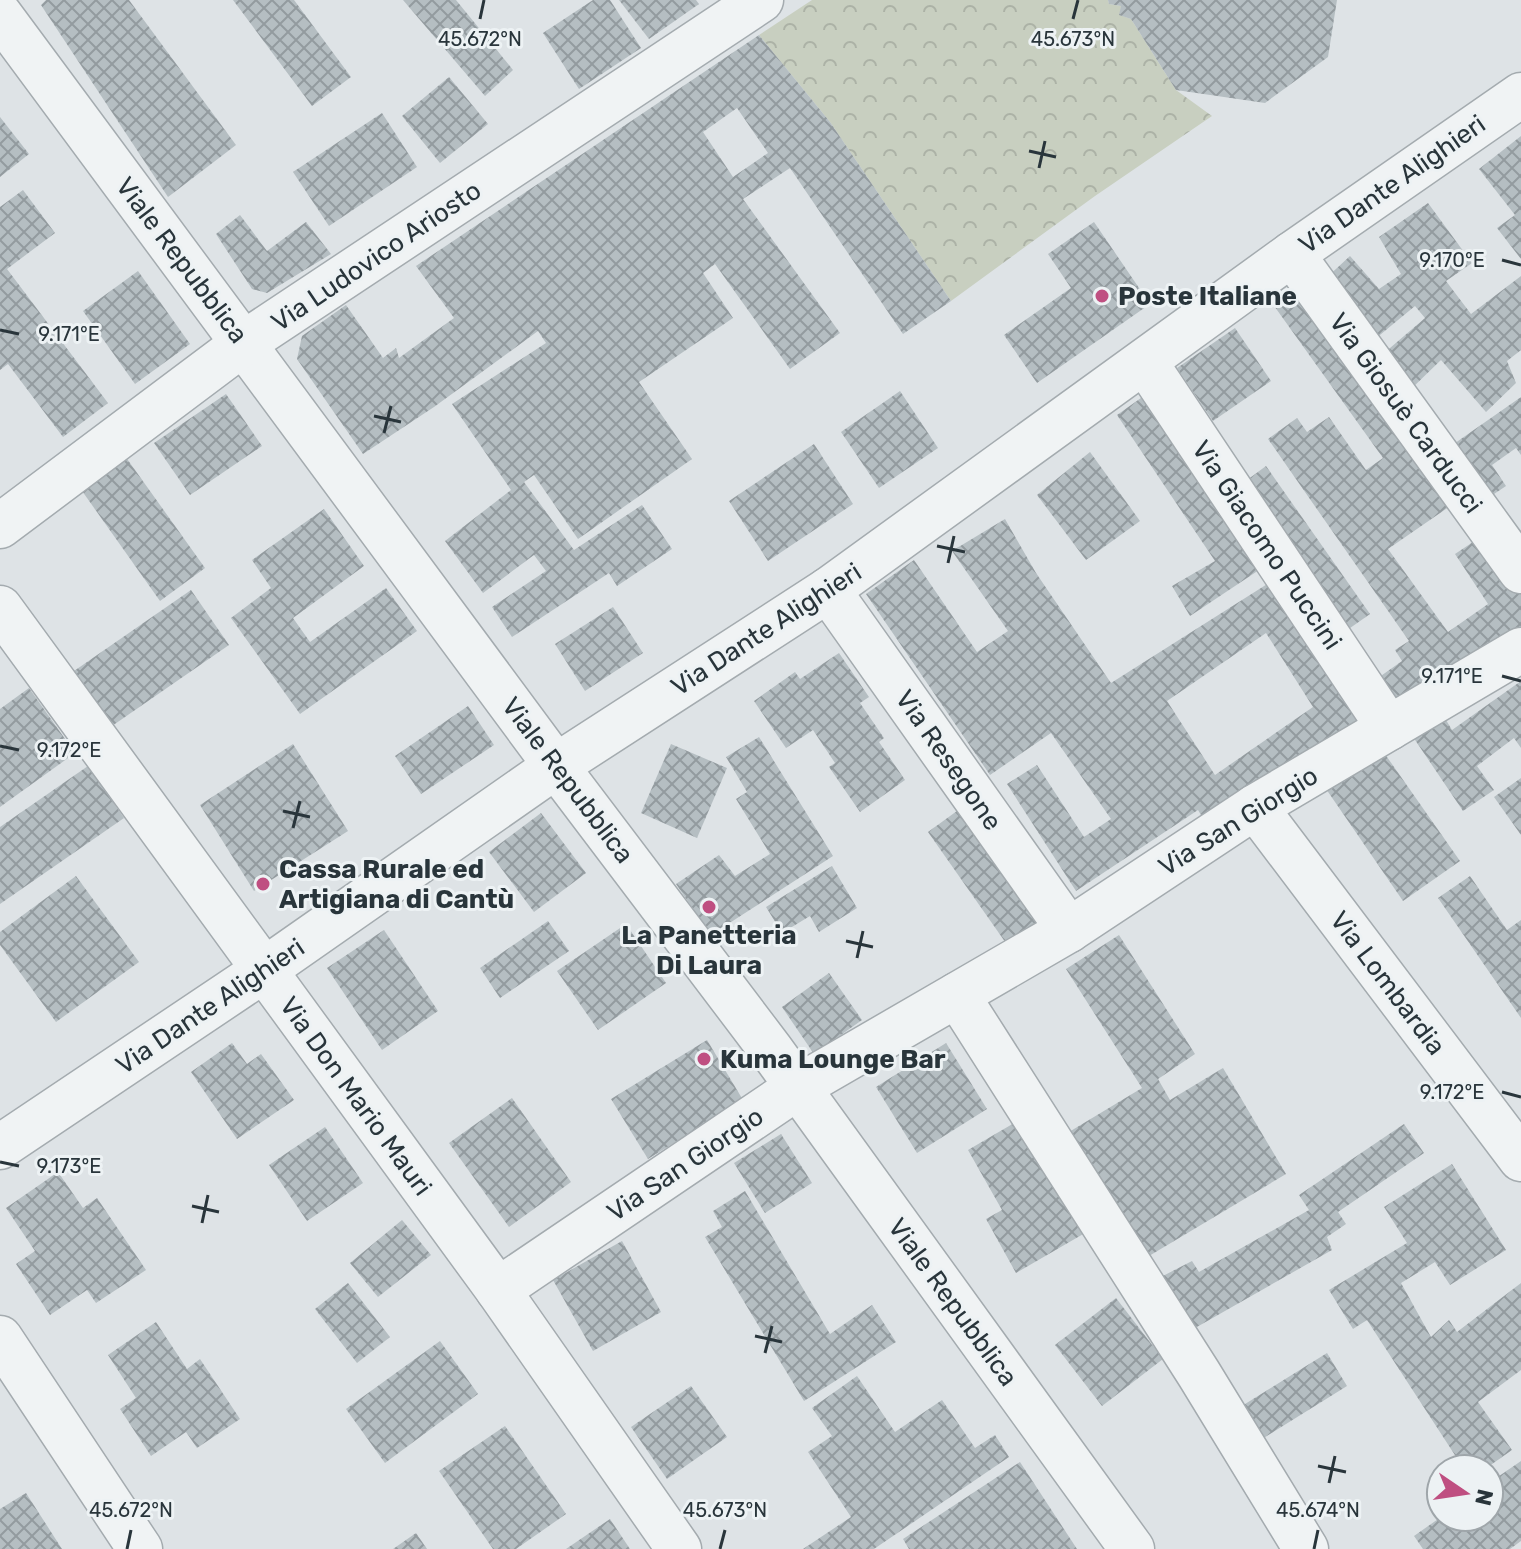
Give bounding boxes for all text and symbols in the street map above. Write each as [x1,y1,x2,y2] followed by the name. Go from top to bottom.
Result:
[438,27,522,51] text: 45.672°N
[1031,27,1115,51] text: 45.673°N
[1293,108,1492,260] street label: Via Dante Alighieri
[109,171,254,349] street label: Viale Repubblica
[266,175,487,338] street label: Via Ludovico Ariosto
[1419,248,1485,272] text: 9.170°E
[1118,281,1297,312] place label: Poste Italiane
[1093,287,1111,305] marker: Poste Italiane
[1322,307,1489,520] street label: Via Giosuè Carducci
[38,322,100,346] text: 9.171°E
[1185,435,1348,656] street label: Via Giacomo Puccini
[665,556,867,702] street label: Via Dante Alighieri
[1421,664,1483,688] text: 9.171°E
[889,684,1008,836] street label: Via Resegone
[495,691,640,869] street label: Viale Repubblica
[37,738,101,762] text: 9.172°E
[1153,760,1324,883] street label: Via San Giorgio
[279,854,514,915] place label: Cassa Rurale ed Artigiana di Cantù
[254,875,272,893] marker: Cassa Rurale ed Artigiana di Cantù
[700,898,718,916] marker: La Panetteria Di Laura
[1323,905,1452,1061] street label: Via Lombardia
[621,920,797,981] place label: La Panetteria Di Laura
[110,932,310,1081] street label: Via Dante Alighieri
[273,991,438,1202] street label: Via Don Mario Mauri
[720,1044,946,1075] place label: Kuma Lounge Bar
[695,1050,713,1068] marker: Kuma Lounge Bar
[1420,1080,1484,1104] text: 9.172°E
[601,1101,769,1228] street label: Via San Giorgio
[37,1154,102,1178] text: 9.173°E
[881,1212,1024,1392] street label: Viale Repubblica
[1425,1453,1505,1533] north arrow
[1469,1487,1499,1508] text: N
[89,1498,173,1522] text: 45.672°N
[683,1498,767,1522] text: 45.673°N
[1276,1498,1360,1522] text: 45.674°N

